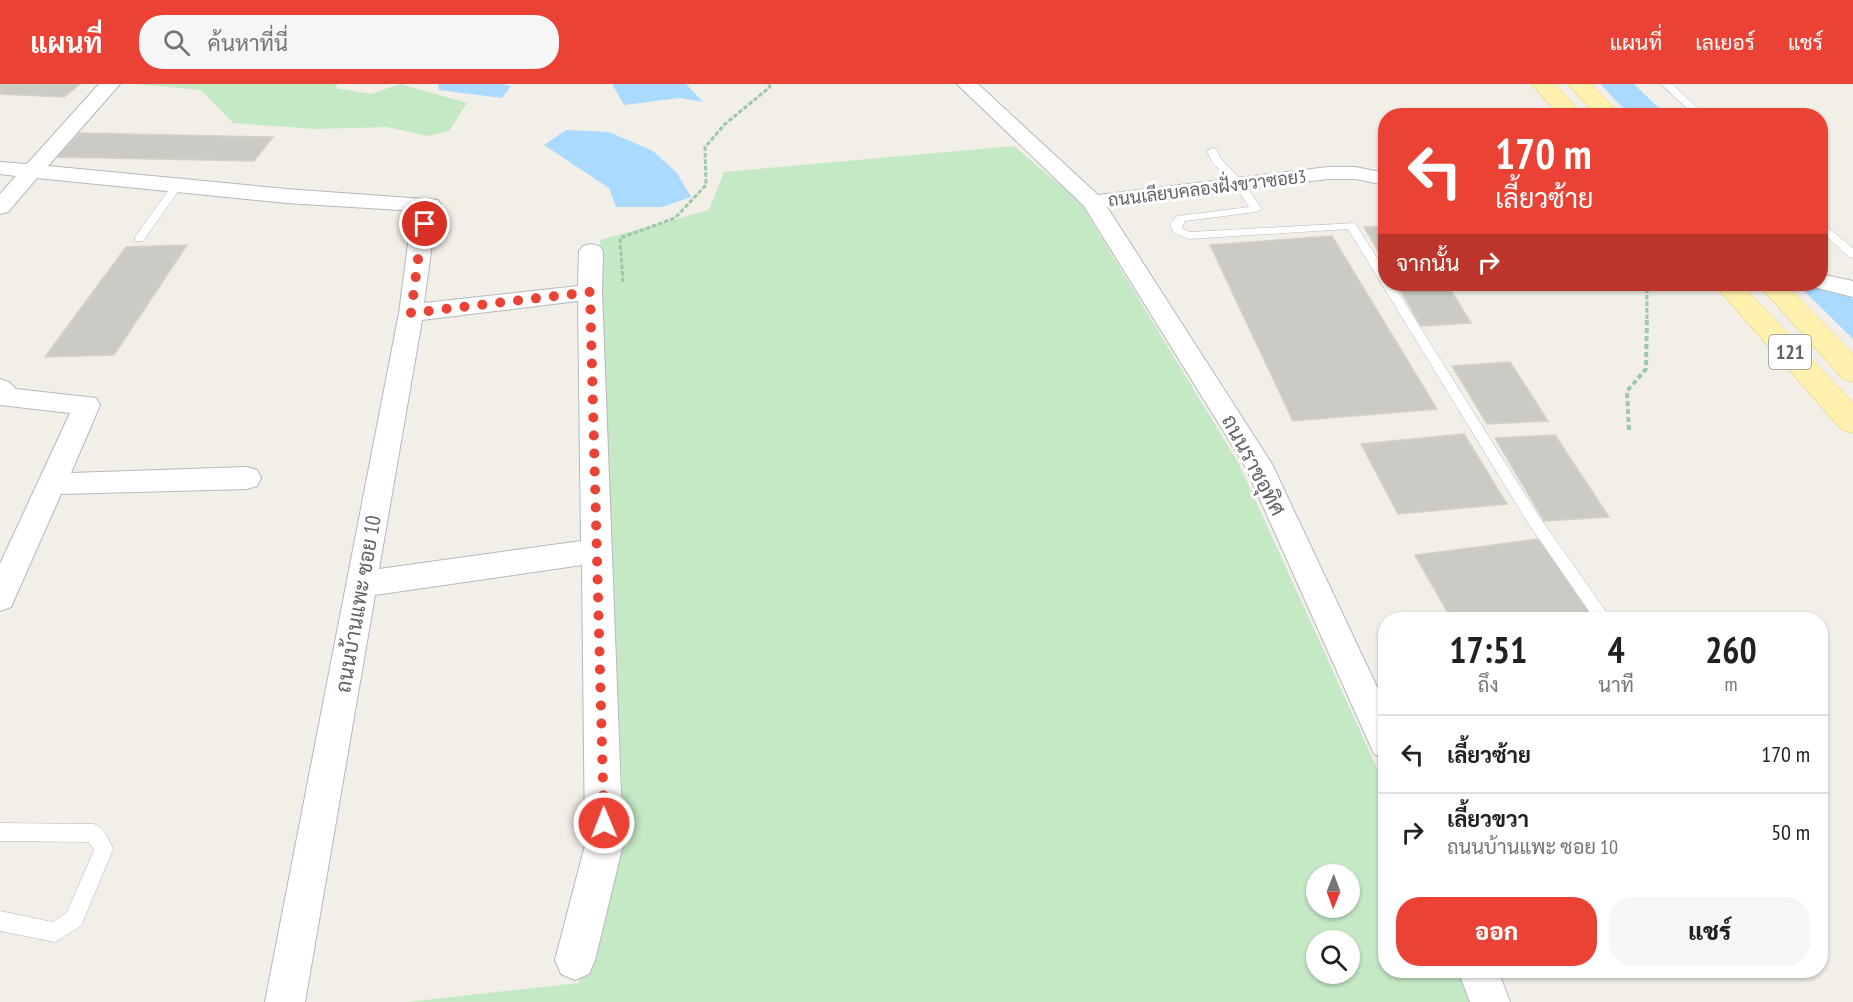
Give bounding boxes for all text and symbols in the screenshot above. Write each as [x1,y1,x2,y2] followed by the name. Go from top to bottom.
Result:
[139,15,559,69] search box
[30,24,103,61] text: แผนที่
[160,26,193,59] icon: search
[208,29,288,57] text: ค้นหาที่นี่
[1610,29,1662,56] text: แผนที่
[1695,29,1755,56] text: เลเยอร์
[1788,29,1823,56] text: แชร์
[1495,126,1592,181] text: 170 m
[1396,132,1474,210] icon: left
[1106,161,1307,212] street label: ถนนเลียบคลองฝั่งขวาซอย3
[1495,181,1593,215] text: เลี้ยวซ้าย
[399,198,450,249] pin
[408,207,441,240] icon: arrive
[1472,246,1505,279] icon: right
[1396,249,1460,277] text: จากนั้น
[1769,335,1811,369] road number: 121
[1215,410,1292,521] street label: ถนนราชอุทิศ
[329,513,387,695] street label: ถนนบ้านแพะ ซอย 10
[1449,626,1527,673] text: 17:51
[1608,626,1625,673] text: 4
[1705,626,1757,673] text: 260
[1724,671,1737,697] text: m
[1478,672,1499,698] text: ถึง
[1598,672,1634,698] text: นาที
[1396,738,1429,771] icon: left
[1761,740,1810,768] text: 170 m
[1447,741,1531,769] text: เลี้ยวซ้าย
[572,791,636,855] position arrow
[1447,805,1529,833] text: เลี้ยวขวา
[1396,816,1429,849] icon: right
[1771,818,1810,846] text: 50 m
[1447,834,1618,860] text: ถนนบ้านแพะ ซอย 10
[1306,864,1360,918] north arrow
[1306,864,1360,984] map controls
[1396,897,1597,966] button: ออก
[1609,897,1810,966] button: แชร์
[1306,930,1360,984] button: search

